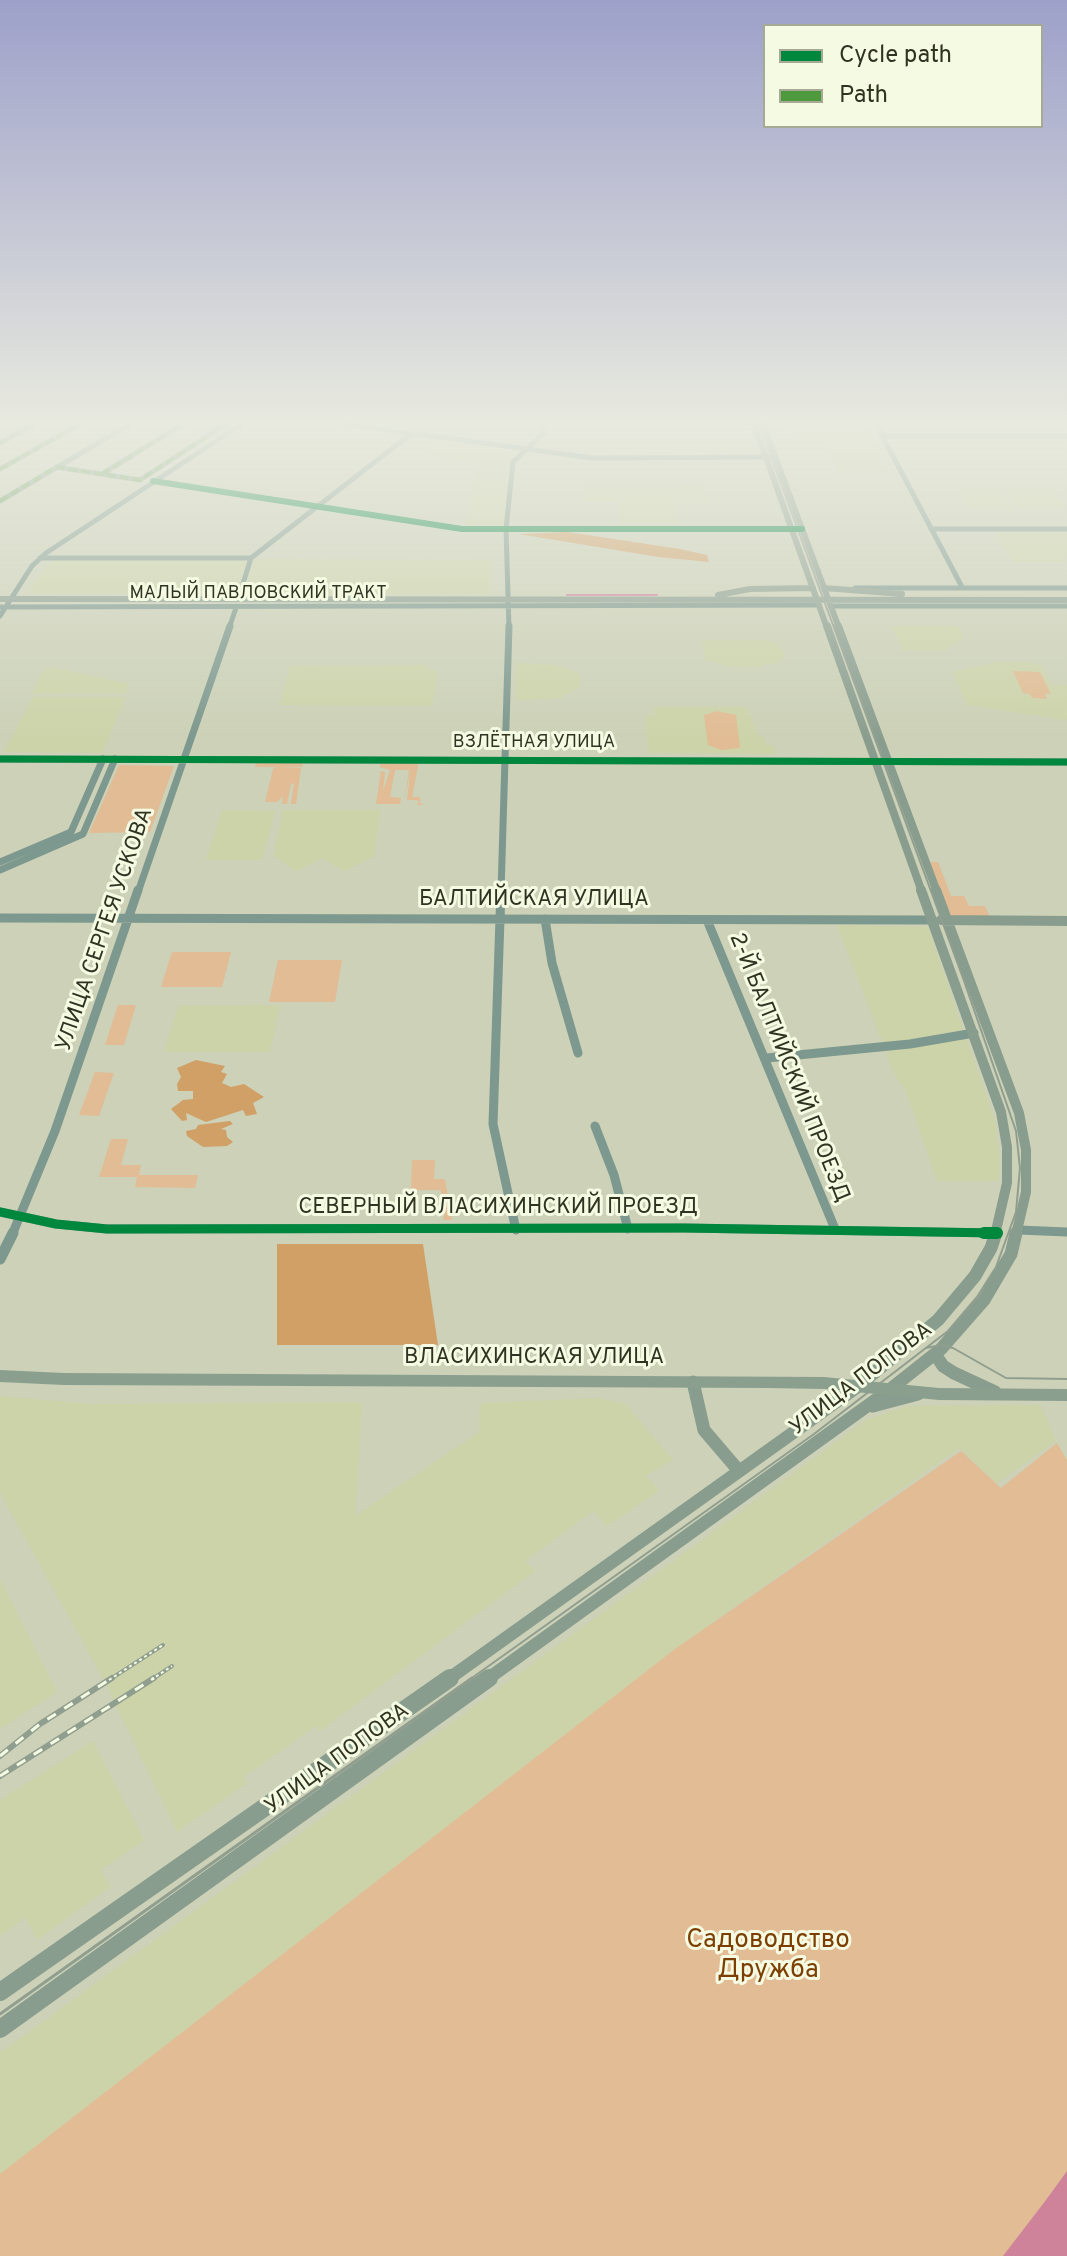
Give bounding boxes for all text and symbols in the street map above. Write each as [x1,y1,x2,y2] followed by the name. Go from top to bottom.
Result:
[763,24,1043,128] legend
[839,41,952,71] text: Cycle path
[839,81,888,111] text: Path
[129,583,387,605] street label: МАЛЫЙ ПАВЛОВСКИЙ ТРАКТ
[453,732,615,754] street label: ВЗЛЁТНАЯ УЛИЦА
[52,805,160,1055] street label: УЛИЦА СЕРГЕЯ УСКОВА
[419,888,649,914] street label: БАЛТИЙСКАЯ УЛИЦА
[722,930,854,1206] street label: 2-Й БАЛТИЙСКИЙ ПРОЕЗД
[298,1196,698,1222] street label: СЕВЕРНЫЙ ВЛАСИХИНСКИЙ ПРОЕЗД
[785,1318,939,1442] street label: УЛИЦА ПОПОВА
[404,1346,664,1372] street label: ВЛАСИХИНСКАЯ УЛИЦА
[261,1699,415,1821] street label: УЛИЦА ПОПОВА
[686,1926,850,1988] park label: Садоводство Дружба

